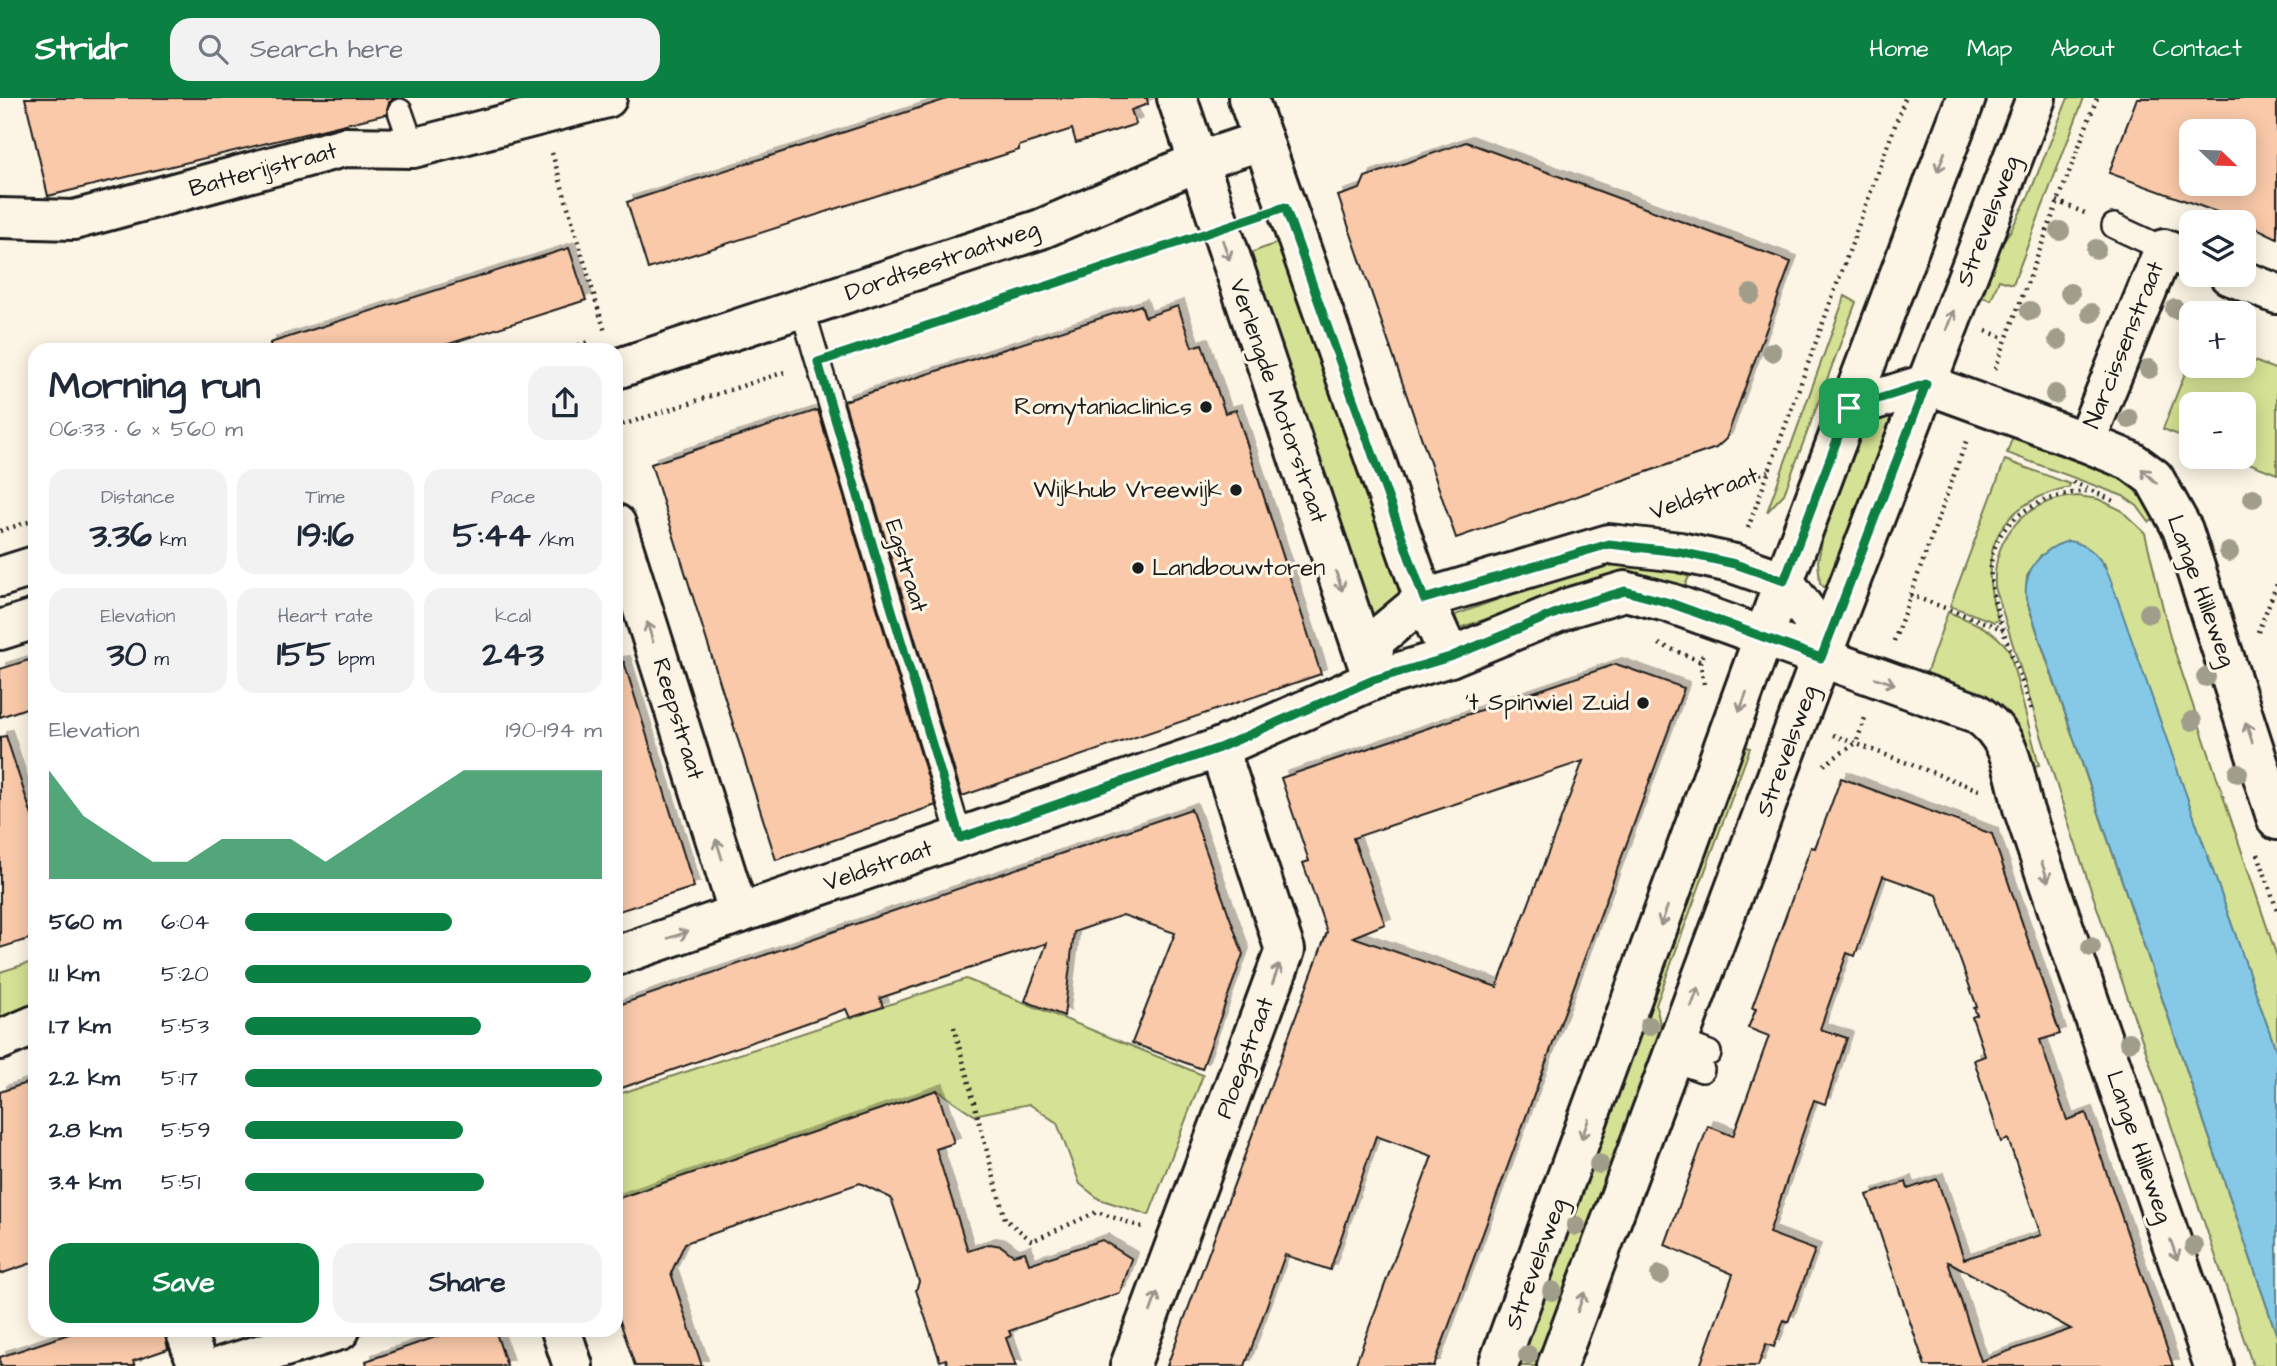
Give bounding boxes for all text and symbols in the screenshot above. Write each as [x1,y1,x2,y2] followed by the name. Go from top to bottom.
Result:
[170,18,660,81] search box
[35,26,128,72] text: Stridr
[194,30,232,68] icon: search
[250,31,403,67] text: Search here
[1869,32,1929,66] text: Home
[1967,32,2012,66] text: Map
[2050,32,2115,66] text: About
[2153,32,2242,66] text: Contact
[2179,119,2256,196] north arrow
[2179,119,2256,469] map controls
[185,134,341,206] street label: Batterijstraat
[1934,150,1947,172] one-way arrow
[1948,151,2029,292] street label: Strevelsweg
[2179,210,2256,287] button: layers
[840,212,1044,311] street label: Dordtsestraatweg
[1221,239,1233,261] one-way arrow
[2075,256,2173,434] street label: Narcissenstraat
[1219,274,1336,528] street label: Verlengde Motorstraat
[2179,301,2256,378] button: +
[1945,310,1958,332] one-way arrow
[49,361,261,413] text: Morning run
[528,366,602,440] button: share
[1819,378,1879,438] pin
[1830,389,1868,427] icon: arrive
[1014,390,1192,425] place label: Romytaniaclinics
[2179,392,2256,469] button: −
[1198,399,1214,415] marker: Romytaniaclinics
[49,413,243,445] text: 06:33 · 6 × 560 m
[1645,459,1763,529] street label: Veldstraat
[2140,468,2158,484] one-way arrow
[1033,473,1222,507] place label: Wijkhub Vreewijk
[1228,482,1244,498] marker: Wijkhub Vreewijk
[101,484,175,511] text: Distance
[306,484,345,511] text: Time
[491,484,535,511] text: Pace
[2157,510,2244,672] street label: Lange Hilleweg
[90,511,152,560] text: 3.36
[297,511,354,560] text: 19:16
[453,511,531,560] text: 5:44
[875,515,936,617] street label: Egstraat
[152,527,186,554] text: km
[531,527,574,554] text: /km
[1152,551,1325,585] place label: Landbouwtoren
[1130,560,1146,576] marker: Landbouwtoren
[1334,570,1346,592] one-way arrow
[100,603,175,630] text: Elevation
[278,603,373,630] text: Heart rate
[495,603,531,630] text: kcal
[643,622,656,644] one-way arrow
[107,630,147,679] text: 30
[277,630,331,679] text: 155
[482,630,544,679] text: 243
[147,646,169,673] text: m
[331,646,374,673] text: bpm
[643,654,713,784] street label: Reepstraat
[1874,676,1896,689] one-way arrow
[1748,681,1827,822] street label: Strevelsweg
[1465,686,1629,720] place label: 't Spinwiel Zuid
[1735,691,1748,713] one-way arrow
[1635,695,1651,711] marker: 't Spinwiel Zuid
[49,714,140,746] text: Elevation
[506,714,602,746] text: 190–194 m
[2241,721,2254,743] one-way arrow
[819,831,937,901] street label: Veldstraat
[711,839,724,861] one-way arrow
[2040,861,2052,883] one-way arrow
[1657,904,1669,926] one-way arrow
[49,906,121,938] text: 560 m
[161,906,209,938] text: 6:04
[666,928,688,940] one-way arrow
[49,958,99,990] text: 1.1 km
[161,958,209,990] text: 5:20
[1271,963,1283,985] one-way arrow
[1689,987,1702,1009] one-way arrow
[1207,992,1284,1124] street label: Ploegstraat
[49,1010,111,1042] text: 1.7 km
[161,1010,209,1042] text: 5:53
[49,1062,120,1094] text: 2.2 km
[161,1062,198,1094] text: 5:17
[2096,1066,2181,1228] street label: Lange Hilleweg
[49,1114,122,1146] text: 2.8 km
[161,1114,211,1146] text: 5:59
[1578,1118,1591,1140] one-way arrow
[49,1166,121,1198] text: 3.4 km
[161,1166,200,1198] text: 5:51
[1497,1194,1576,1335] street label: Strevelsweg
[2168,1239,2181,1261] one-way arrow
[49,1243,319,1323] button: Save
[333,1243,602,1323] button: Share
[1149,1292,1162,1314] one-way arrow
[1575,1292,1588,1314] one-way arrow

